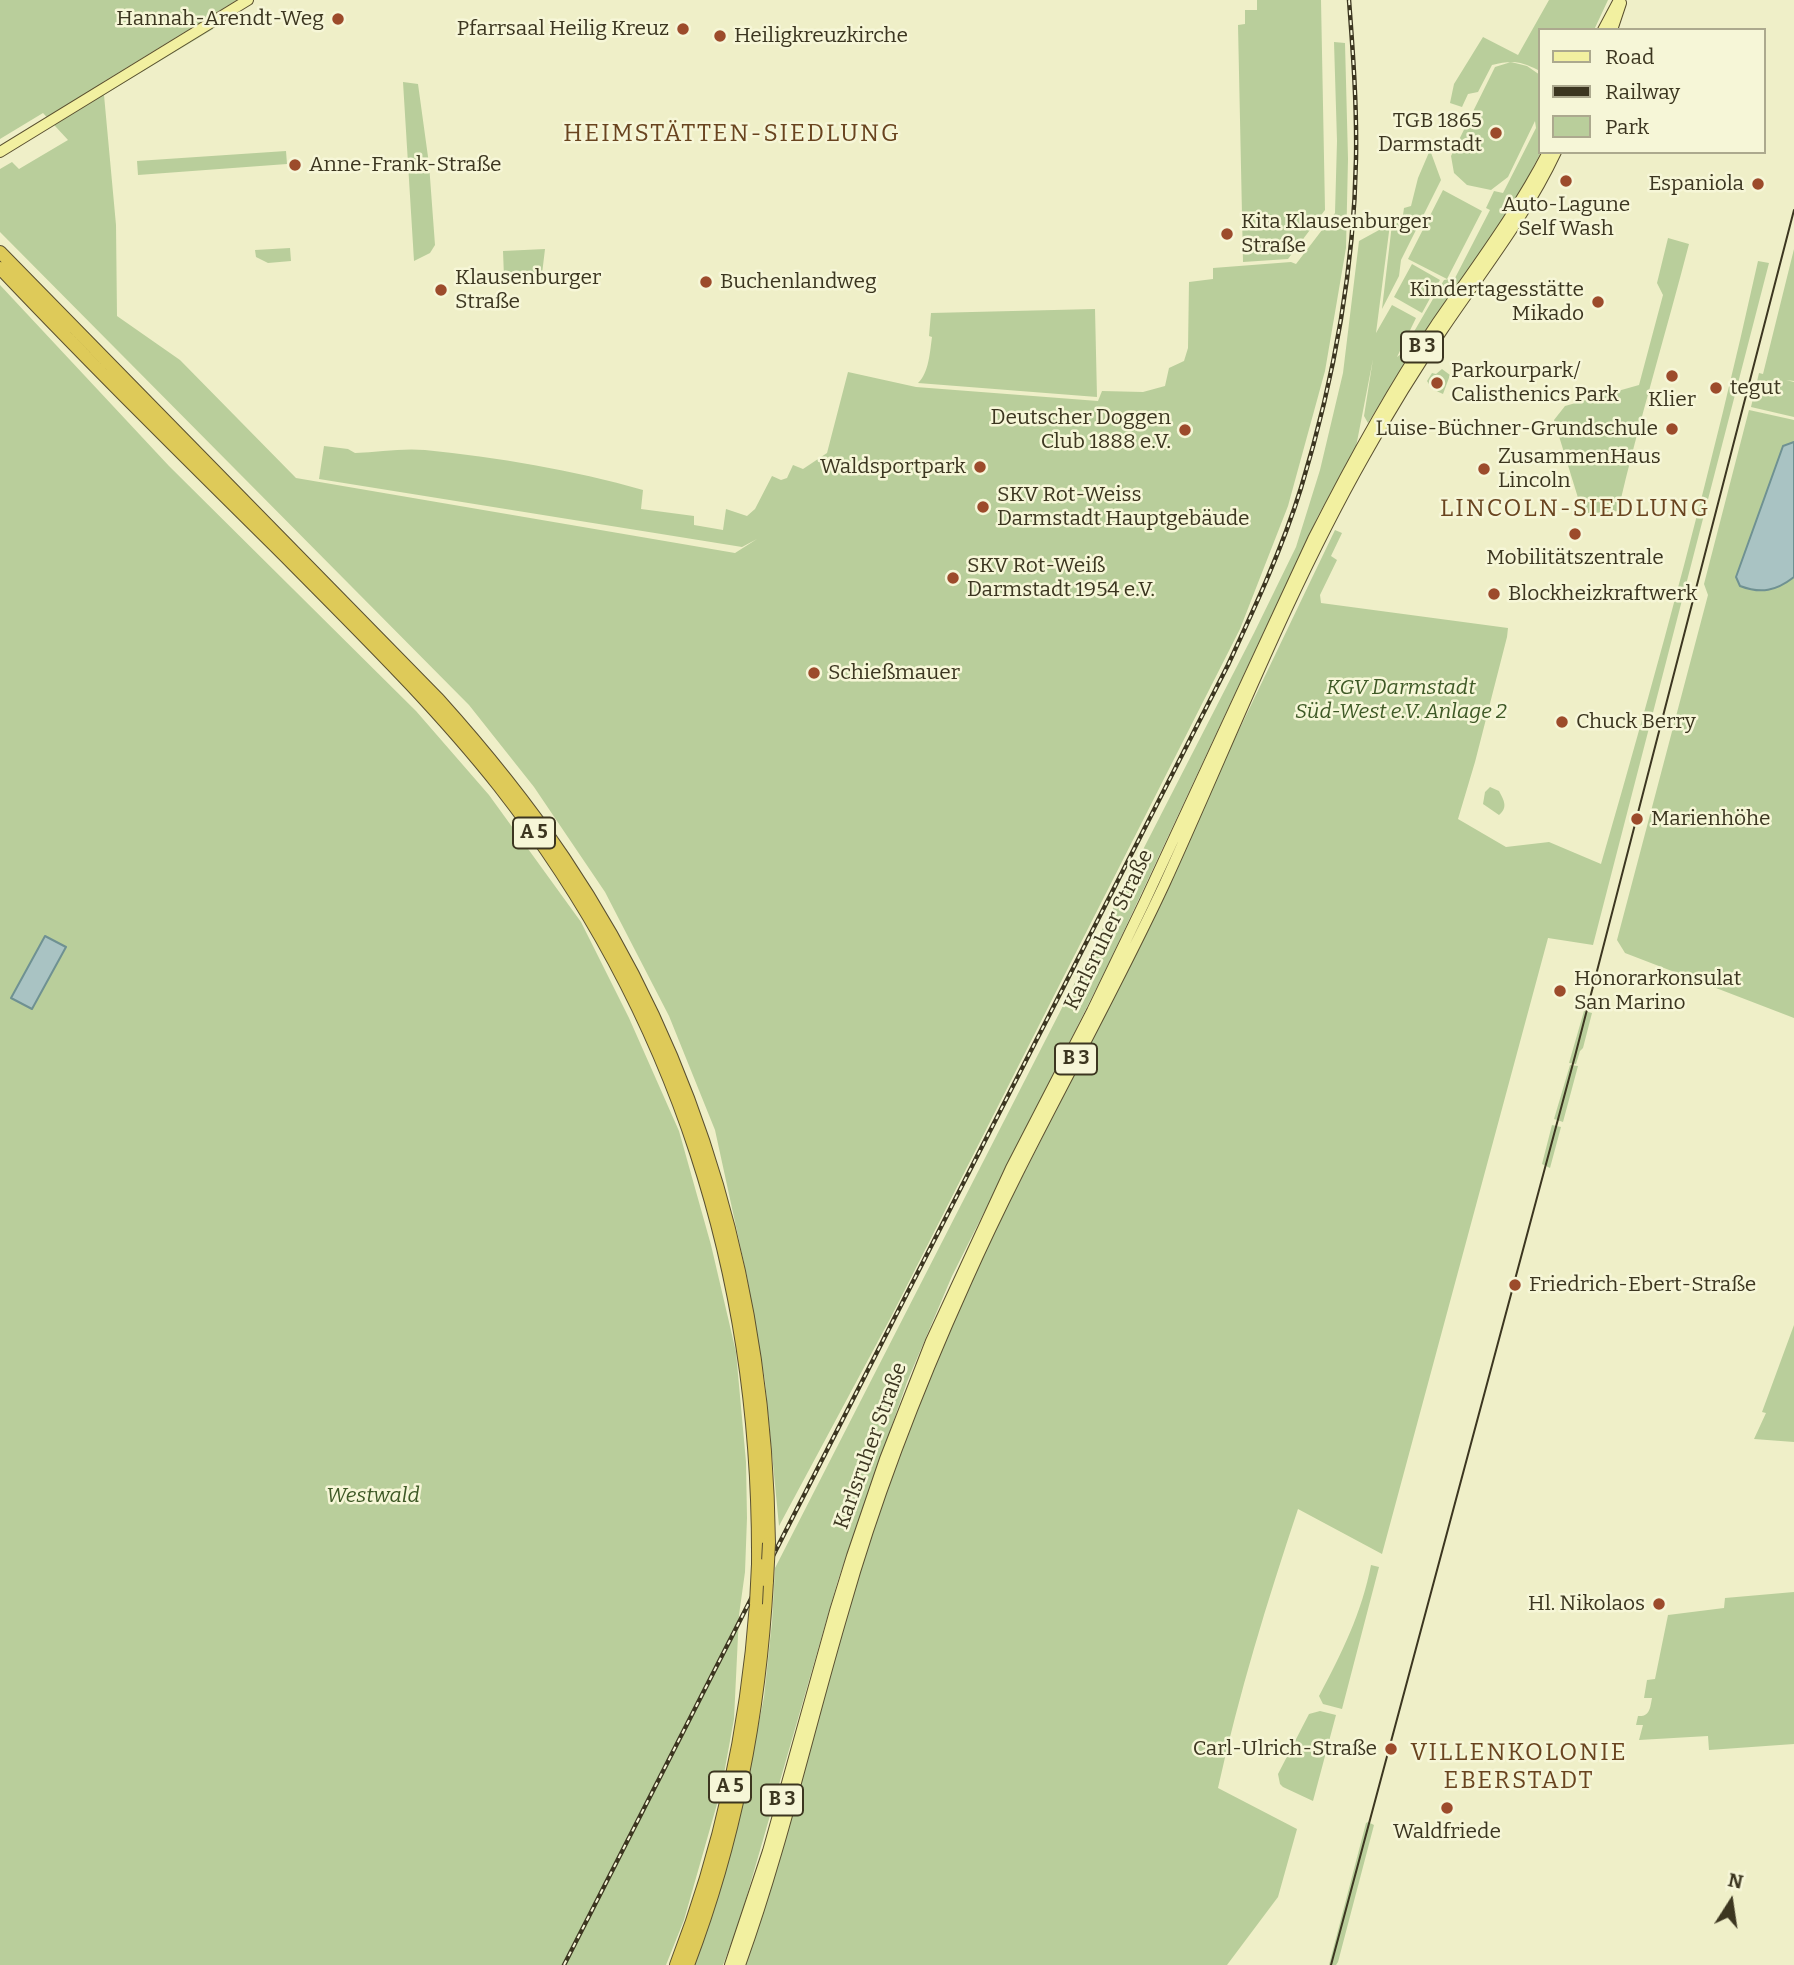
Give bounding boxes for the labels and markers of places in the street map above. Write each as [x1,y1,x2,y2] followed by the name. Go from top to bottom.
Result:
[116,6,324,32] place label: Hannah-Arendt-Weg
[330,11,346,27] marker: Hannah-Arendt-Weg
[457,16,669,42] place label: Pfarrsaal Heilig Kreuz
[675,21,691,37] marker: Pfarrsaal Heilig Kreuz
[734,23,908,49] place label: Heiligkreuzkirche
[712,28,728,44] marker: Heiligkreuzkirche
[1378,108,1482,158] place label: TGB 1865 Darmstadt
[1488,125,1504,141] marker: TGB 1865 Darmstadt
[309,152,501,178] place label: Anne-Frank-Straße
[287,157,303,173] marker: Anne-Frank-Straße
[1648,171,1744,197] place label: Espaniola
[1558,173,1574,189] marker: Auto-Lagune Self Wash
[1750,176,1766,192] marker: Espaniola
[1502,192,1630,242] place label: Auto-Lagune Self Wash
[1241,209,1431,259] place label: Kita Klausenburger Straße
[1219,226,1235,242] marker: Kita Klausenburger Straße
[455,265,601,315] place label: Klausenburger Straße
[720,269,877,295] place label: Buchenlandweg
[698,274,714,290] marker: Buchenlandweg
[1409,277,1584,327] place label: Kindertagesstätte Mikado
[433,282,449,298] marker: Klausenburger Straße
[1590,294,1606,310] marker: Kindertagesstätte Mikado
[1451,358,1619,408] place label: Parkourpark/ Calisthenics Park
[1664,368,1680,384] marker: Klier
[1429,375,1445,391] marker: Parkourpark/ Calisthenics Park
[1730,375,1781,401] place label: tegut
[1708,380,1724,396] marker: tegut
[1648,387,1696,413] place label: Klier
[991,405,1171,455] place label: Deutscher Doggen Club 1888 e.V.
[1376,416,1658,442] place label: Luise-Büchner-Grundschule
[1664,421,1680,437] marker: Luise-Büchner-Grundschule
[1177,422,1193,438] marker: Deutscher Doggen Club 1888 e.V.
[1498,444,1661,494] place label: ZusammenHaus Lincoln
[820,454,966,480] place label: Waldsportpark
[972,459,988,475] marker: Waldsportpark
[1476,461,1492,477] marker: ZusammenHaus Lincoln
[997,482,1250,532] place label: SKV Rot-Weiss Darmstadt Hauptgebäude
[975,499,991,515] marker: SKV Rot-Weiss Darmstadt Hauptgebäude
[1567,526,1583,542] marker: Mobilitätszentrale
[1486,545,1664,571] place label: Mobilitätszentrale
[967,553,1155,603] place label: SKV Rot-Weiß Darmstadt 1954 e.V.
[945,570,961,586] marker: SKV Rot-Weiß Darmstadt 1954 e.V.
[1508,581,1697,607] place label: Blockheizkraftwerk
[1486,586,1502,602] marker: Blockheizkraftwerk
[828,660,960,686] place label: Schießmauer
[806,665,822,681] marker: Schießmauer
[1576,709,1696,735] place label: Chuck Berry
[1554,714,1570,730] marker: Chuck Berry
[1651,806,1771,832] place label: Marienhöhe
[1629,811,1645,827] marker: Marienhöhe
[1574,966,1741,1016] place label: Honorarkonsulat San Marino
[1552,983,1568,999] marker: Honorarkonsulat San Marino
[1529,1272,1756,1298] place label: Friedrich-Ebert-Straße
[1507,1277,1523,1293] marker: Friedrich-Ebert-Straße
[1528,1591,1645,1617] place label: Hl. Nikolaos
[1651,1596,1667,1612] marker: Hl. Nikolaos
[1193,1736,1377,1762] place label: Carl-Ulrich-Straße
[1383,1741,1399,1757] marker: Carl-Ulrich-Straße
[1439,1800,1455,1816] marker: Waldfriede
[1393,1819,1501,1845] place label: Waldfriede

